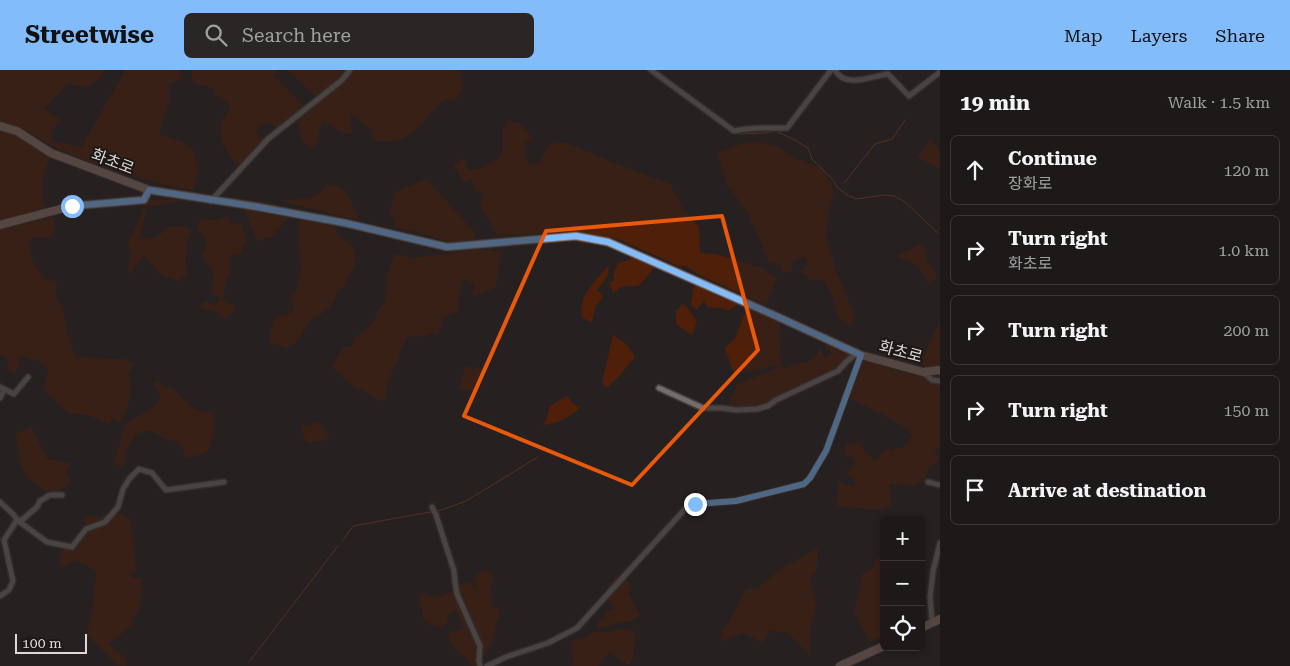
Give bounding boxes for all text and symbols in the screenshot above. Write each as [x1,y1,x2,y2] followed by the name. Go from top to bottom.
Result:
[184,13,534,58] search box
[25,21,154,49] text: Streetwise
[202,21,230,49] icon: search
[242,24,351,47] text: Search here
[1064,25,1103,46] text: Map
[1131,25,1187,46] text: Layers
[1215,25,1265,46] text: Share
[960,91,1030,115] text: 19 min
[1168,93,1270,112] text: Walk · 1.5 km
[89,145,137,178] street label: 화초로
[1008,147,1097,170] text: Continue
[961,156,989,184] icon: ahead
[1223,161,1269,180] text: 120 m
[1008,174,1052,193] text: 장화로
[61,195,84,218] route start
[1008,227,1108,250] text: Turn right
[961,236,989,264] icon: right
[1218,241,1269,260] text: 1.0 km
[1008,254,1052,273] text: 화초로
[961,316,989,344] icon: right
[1008,319,1108,342] text: Turn right
[1223,321,1269,340] text: 200 m
[877,337,925,366] street label: 화초로
[961,396,989,424] icon: right
[1008,399,1108,422] text: Turn right
[1223,401,1269,420] text: 150 m
[961,476,989,504] icon: arrive
[1008,479,1206,502] text: Arrive at destination
[684,493,707,516] route end
[880,516,925,651] map controls
[880,516,925,561] button: +
[880,561,925,606] button: −
[880,606,925,651] button: locate
[15,631,88,654] scale bar
[22,635,62,651] text: 100 m

